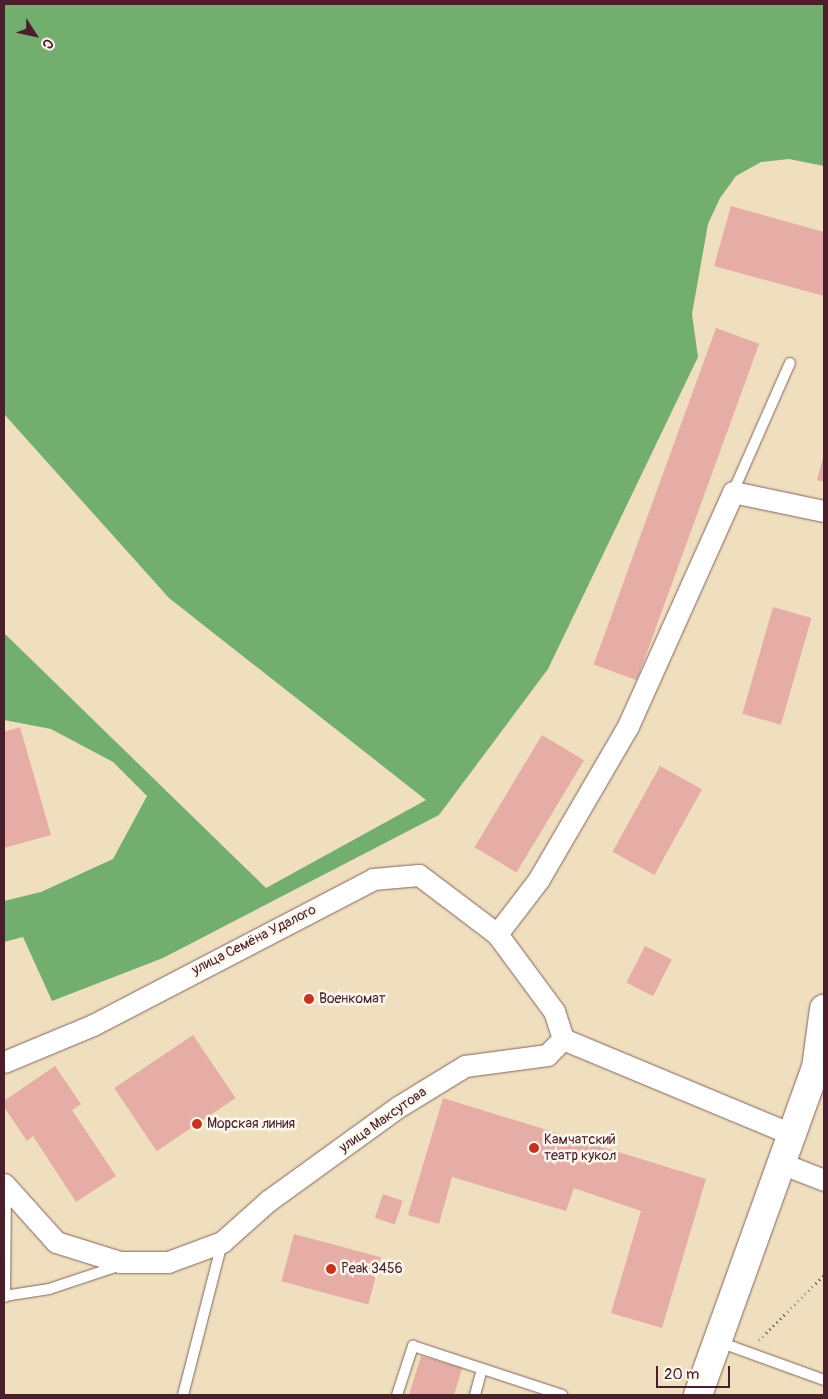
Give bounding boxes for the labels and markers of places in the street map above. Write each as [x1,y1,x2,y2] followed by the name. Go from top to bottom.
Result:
[319,991,386,1007] place label: Военкомат
[303,993,315,1005] marker: Военкомат
[207,1116,295,1132] place label: Морская линия
[191,1118,203,1130] marker: Морская линия
[544,1132,616,1164] place label: Камчатский театр кукол
[528,1142,540,1154] marker: Камчатский театр кукол
[341,1261,403,1277] place label: Peak 3456
[325,1263,337,1275] marker: Peak 3456

